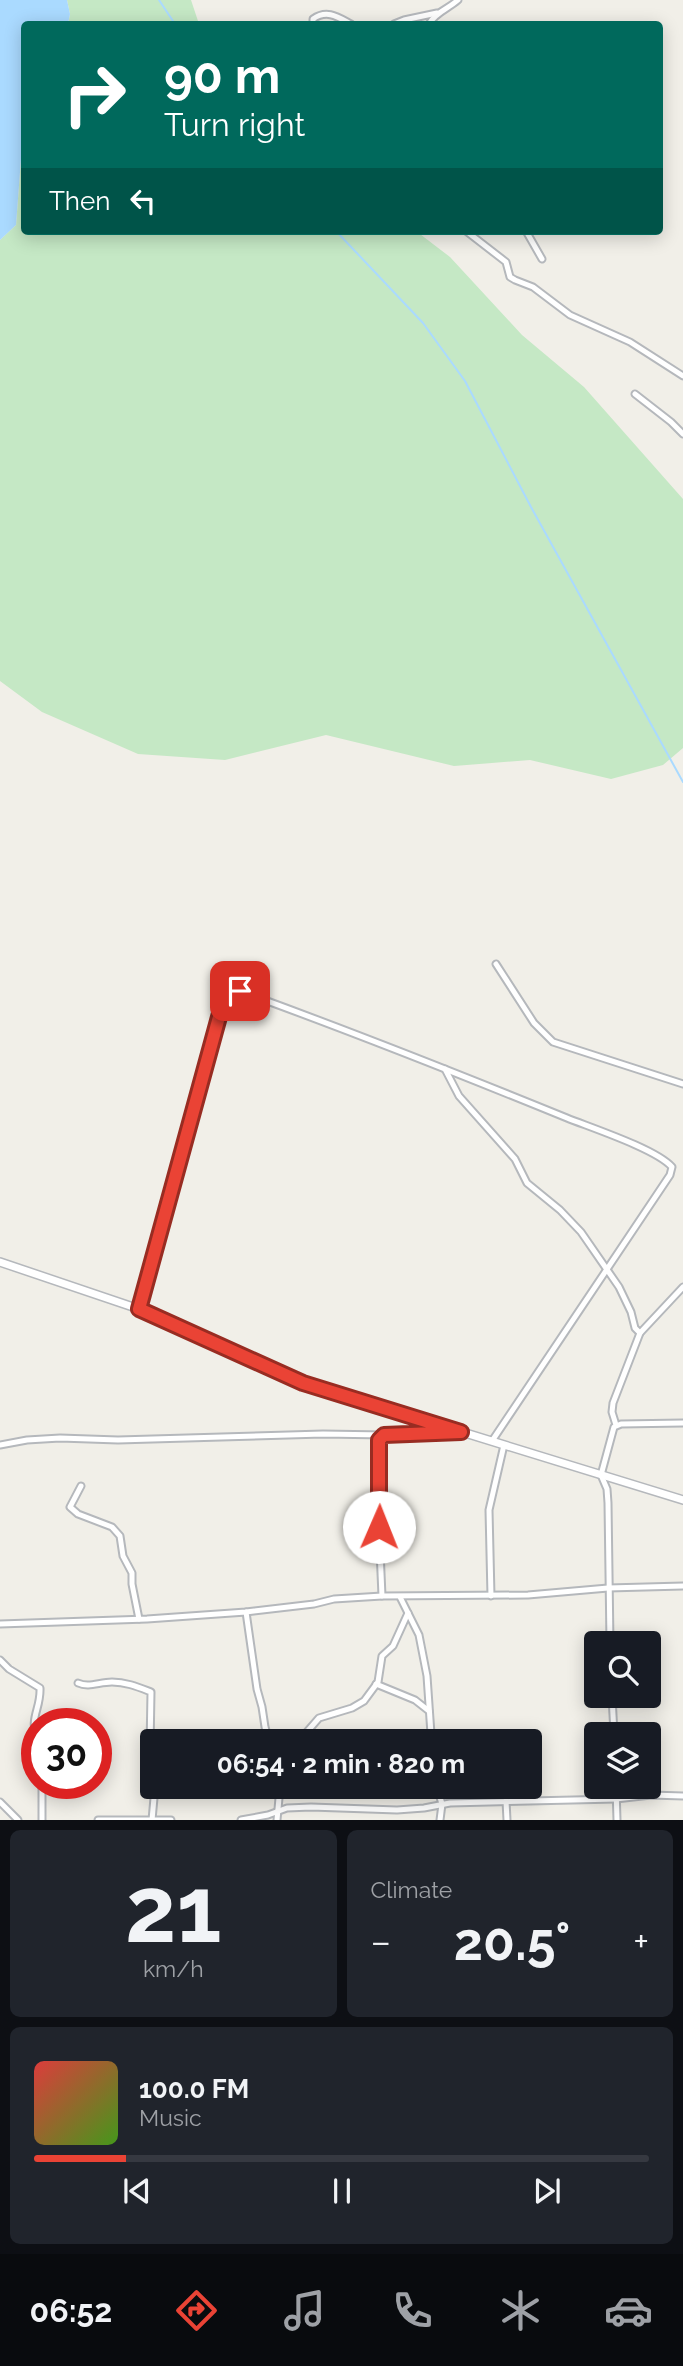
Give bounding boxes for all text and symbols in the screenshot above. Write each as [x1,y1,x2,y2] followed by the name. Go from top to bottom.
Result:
[164,47,280,104] text: 90 m
[49,49,140,140] icon: right
[164,106,305,143] text: Turn right
[124,182,162,220] icon: left
[49,186,110,216] text: Then
[210,961,270,1021] pin
[221,972,259,1010] icon: arrive
[342,1490,416,1564] position arrow
[584,1631,661,1799] map controls
[584,1631,661,1708] button: search
[21,1708,112,1799] speed limit sign: 30
[584,1722,661,1799] button: layers
[217,1749,465,1779] text: 06:54 · 2 min · 820 m
[125,1856,221,1963] text: 21
[371,1876,452,1903] text: Climate
[454,1911,570,1972] text: 20.5°
[371,1919,391,1964] text: −
[633,1919,649,1964] text: +
[143,1955,204,1982] text: km/h
[139,2074,249,2104] text: 100.0 FM
[139,2104,202,2131] text: Music
[118,2172,156,2210] icon: previous
[323,2172,361,2210] icon: pause
[528,2172,566,2210] icon: next
[172,2286,221,2335] icon: directions
[280,2286,329,2335] icon: music
[388,2286,437,2335] icon: phone
[496,2286,545,2335] icon: climate
[604,2286,653,2335] icon: car
[30,2292,112,2329] text: 06:52

